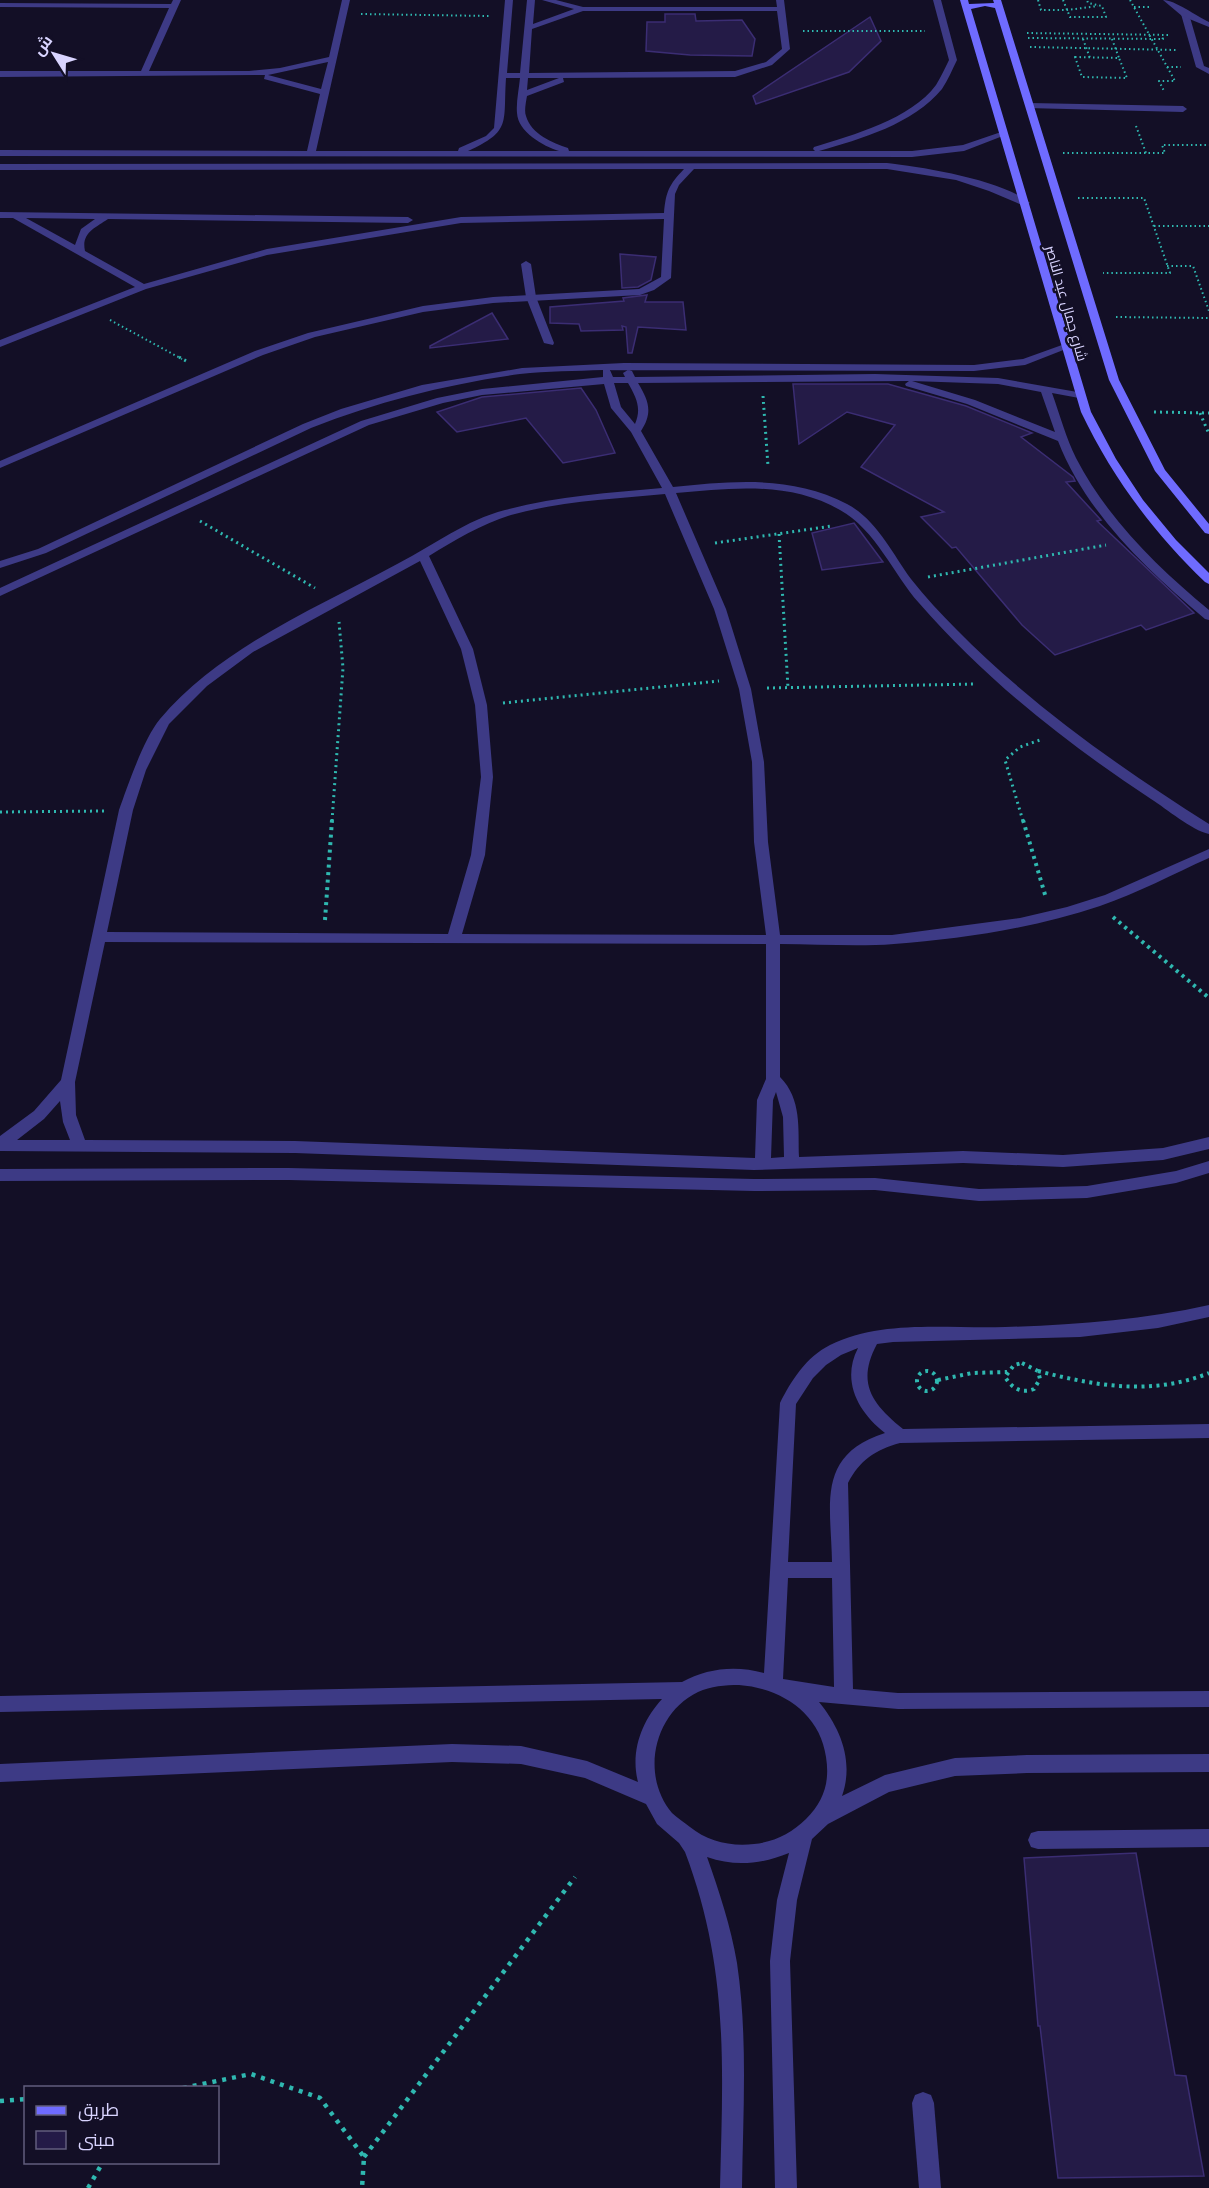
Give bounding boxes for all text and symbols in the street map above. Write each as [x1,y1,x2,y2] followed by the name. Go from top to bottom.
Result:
[24,24,84,84] north arrow
[27,30,57,60] text: ش
[1041,242,1093,363] street label: شارع جمال عبد الناصر
[24,2086,219,2164] legend
[78,2097,119,2122] text: طريق
[78,2127,115,2151] text: مبنى

